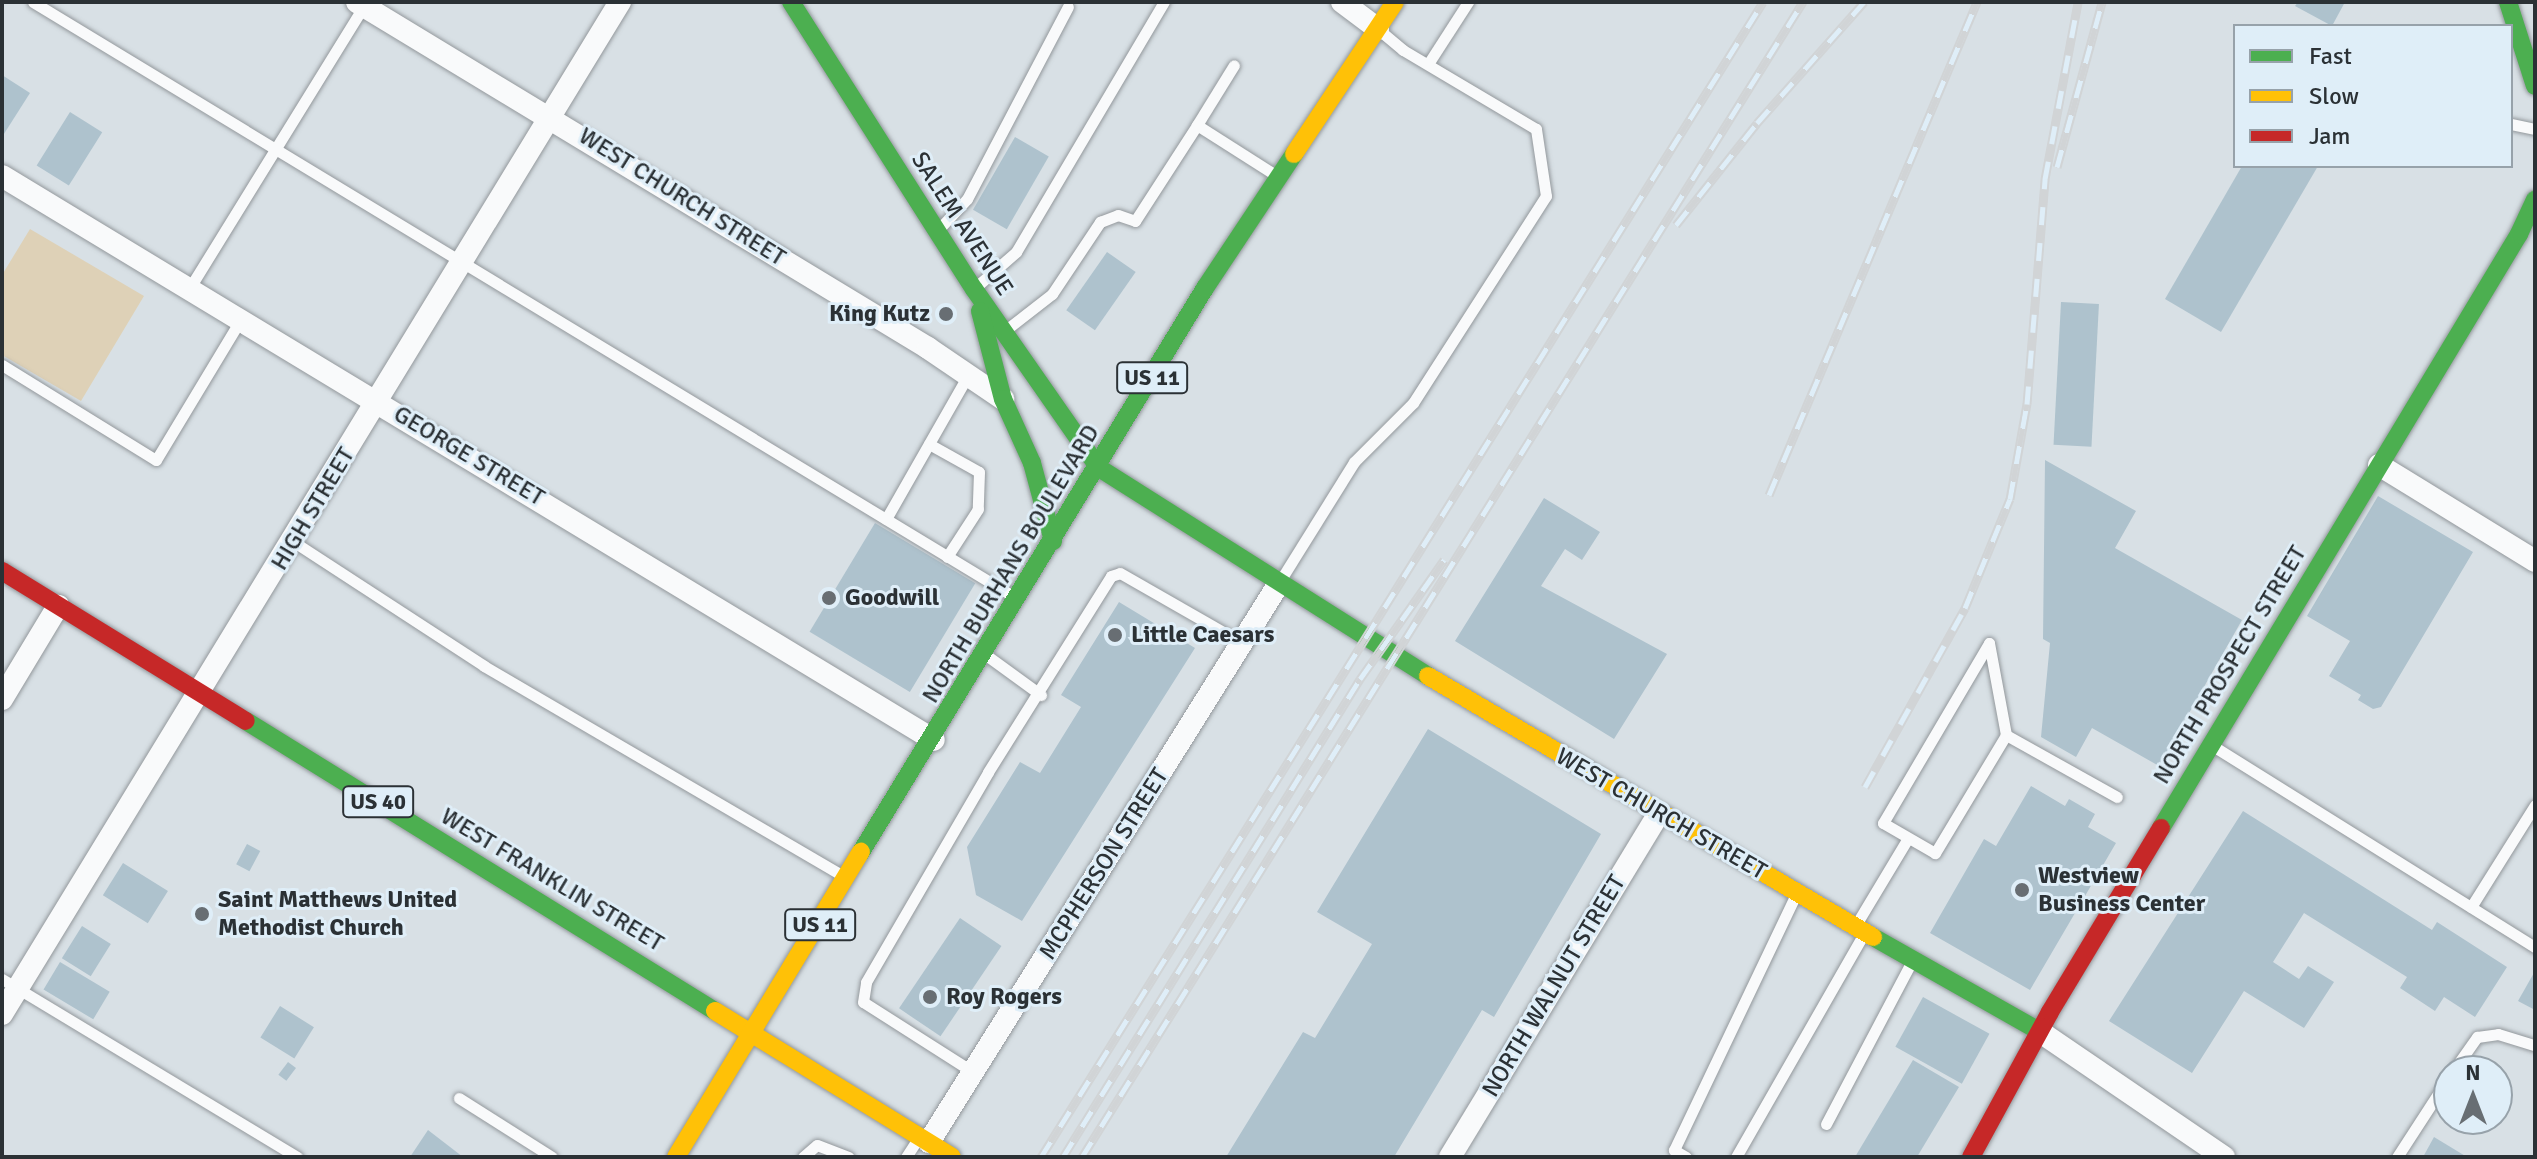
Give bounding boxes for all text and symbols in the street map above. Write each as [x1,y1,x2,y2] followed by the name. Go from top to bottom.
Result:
[2233,24,2513,168] legend
[2309,41,2352,71] text: Fast
[2309,81,2359,111] text: Slow
[2309,121,2350,151] text: Jam
[573,122,791,272] street label: WEST CHURCH STREET
[905,147,1019,301] street label: SALEM AVENUE
[829,300,930,328] place label: King Kutz
[937,305,955,323] marker: King Kutz
[1116,360,1188,396] road number: US 11
[388,400,550,512] street label: GEORGE STREET
[916,420,1106,708] street label: NORTH BURHANS BOULEVARD
[265,442,361,576] street label: HIGH STREET
[2147,541,2313,789] street label: NORTH PROSPECT STREET
[845,584,939,612] place label: Goodwill
[820,589,838,607] marker: Goodwill
[1131,621,1274,649] place label: Little Caesars
[1106,626,1124,644] marker: Little Caesars
[1551,742,1771,886] street label: WEST CHURCH STREET
[1033,763,1175,965] street label: MCPHERSON STREET
[342,784,414,820] road number: US 40
[435,802,669,958] street label: WEST FRANKLIN STREET
[2038,862,2205,918] place label: Westview Business Center
[1476,870,1632,1102] street label: NORTH WALNUT STREET
[2013,881,2031,899] marker: Westview Business Center
[218,886,457,942] place label: Saint Matthews United Methodist Church
[193,905,211,923] marker: Saint Matthews United Methodist Church
[784,907,856,943] road number: US 11
[946,983,1062,1011] place label: Roy Rogers
[921,988,939,1006] marker: Roy Rogers
[2433,1055,2513,1135] north arrow
[2465,1059,2481,1086] text: N

